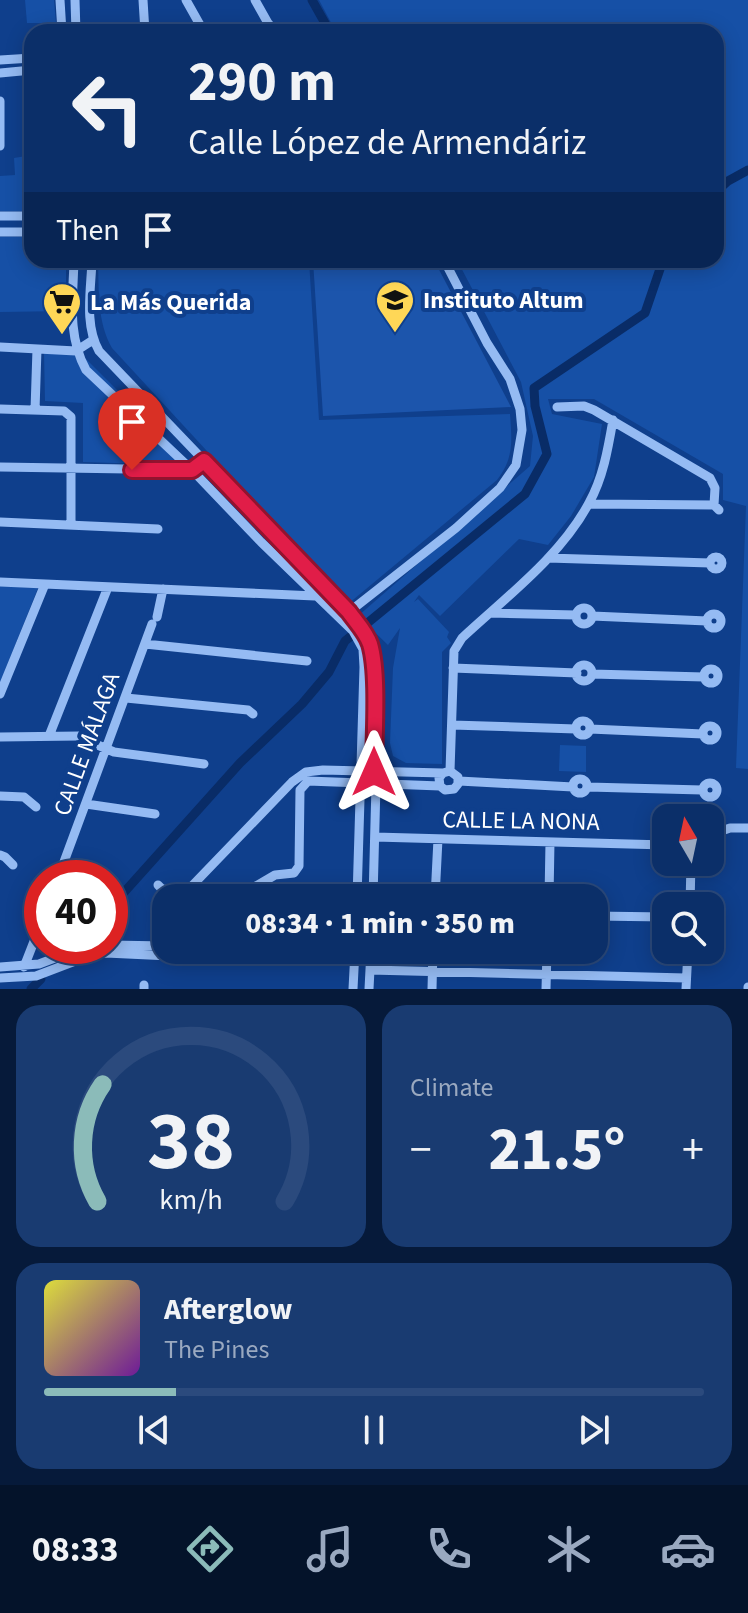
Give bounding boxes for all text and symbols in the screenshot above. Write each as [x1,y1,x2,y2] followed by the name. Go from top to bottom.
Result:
[188,43,336,122] text: 290 m
[56,56,160,160] icon: left
[188,117,586,168] text: Calle López de Armendáriz
[136,208,180,252] icon: arrive
[56,209,120,252] text: Then
[374,279,416,334] school or university icon: Instituto Altum
[41,281,83,336] supermarket icon: La Más Querida
[423,283,584,318] place label: Instituto Altum
[90,285,251,320] place label: La Más Querida
[98,388,166,470] pin
[110,400,154,444] icon: arrive
[45,667,129,821] street label: CALLE MÁLAGA
[332,730,416,814] position arrow
[442,802,600,840] street label: CALLE LA NONA
[652,804,724,876] north arrow
[652,804,724,964] map controls
[24,860,128,964] speed limit sign: 40
[652,892,724,964] button: search
[245,902,515,945] text: 08:34 · 1 min · 350 m
[410,1069,494,1106] text: Climate
[147,1083,235,1201] text: 38
[489,1108,625,1193] text: 21.5°
[410,1119,432,1182] text: −
[682,1119,704,1182] text: +
[159,1180,223,1220] text: km/h
[164,1288,292,1331] text: Afterglow
[164,1331,269,1368] text: The Pines
[132,1408,176,1452] icon: previous
[352,1408,396,1452] icon: pause
[572,1408,616,1452] icon: next
[182,1521,238,1577] icon: directions
[302,1521,358,1577] icon: music
[421,1521,477,1577] icon: phone
[541,1521,597,1577] icon: climate
[660,1521,716,1577] icon: car
[32,1524,119,1575] text: 08:33

